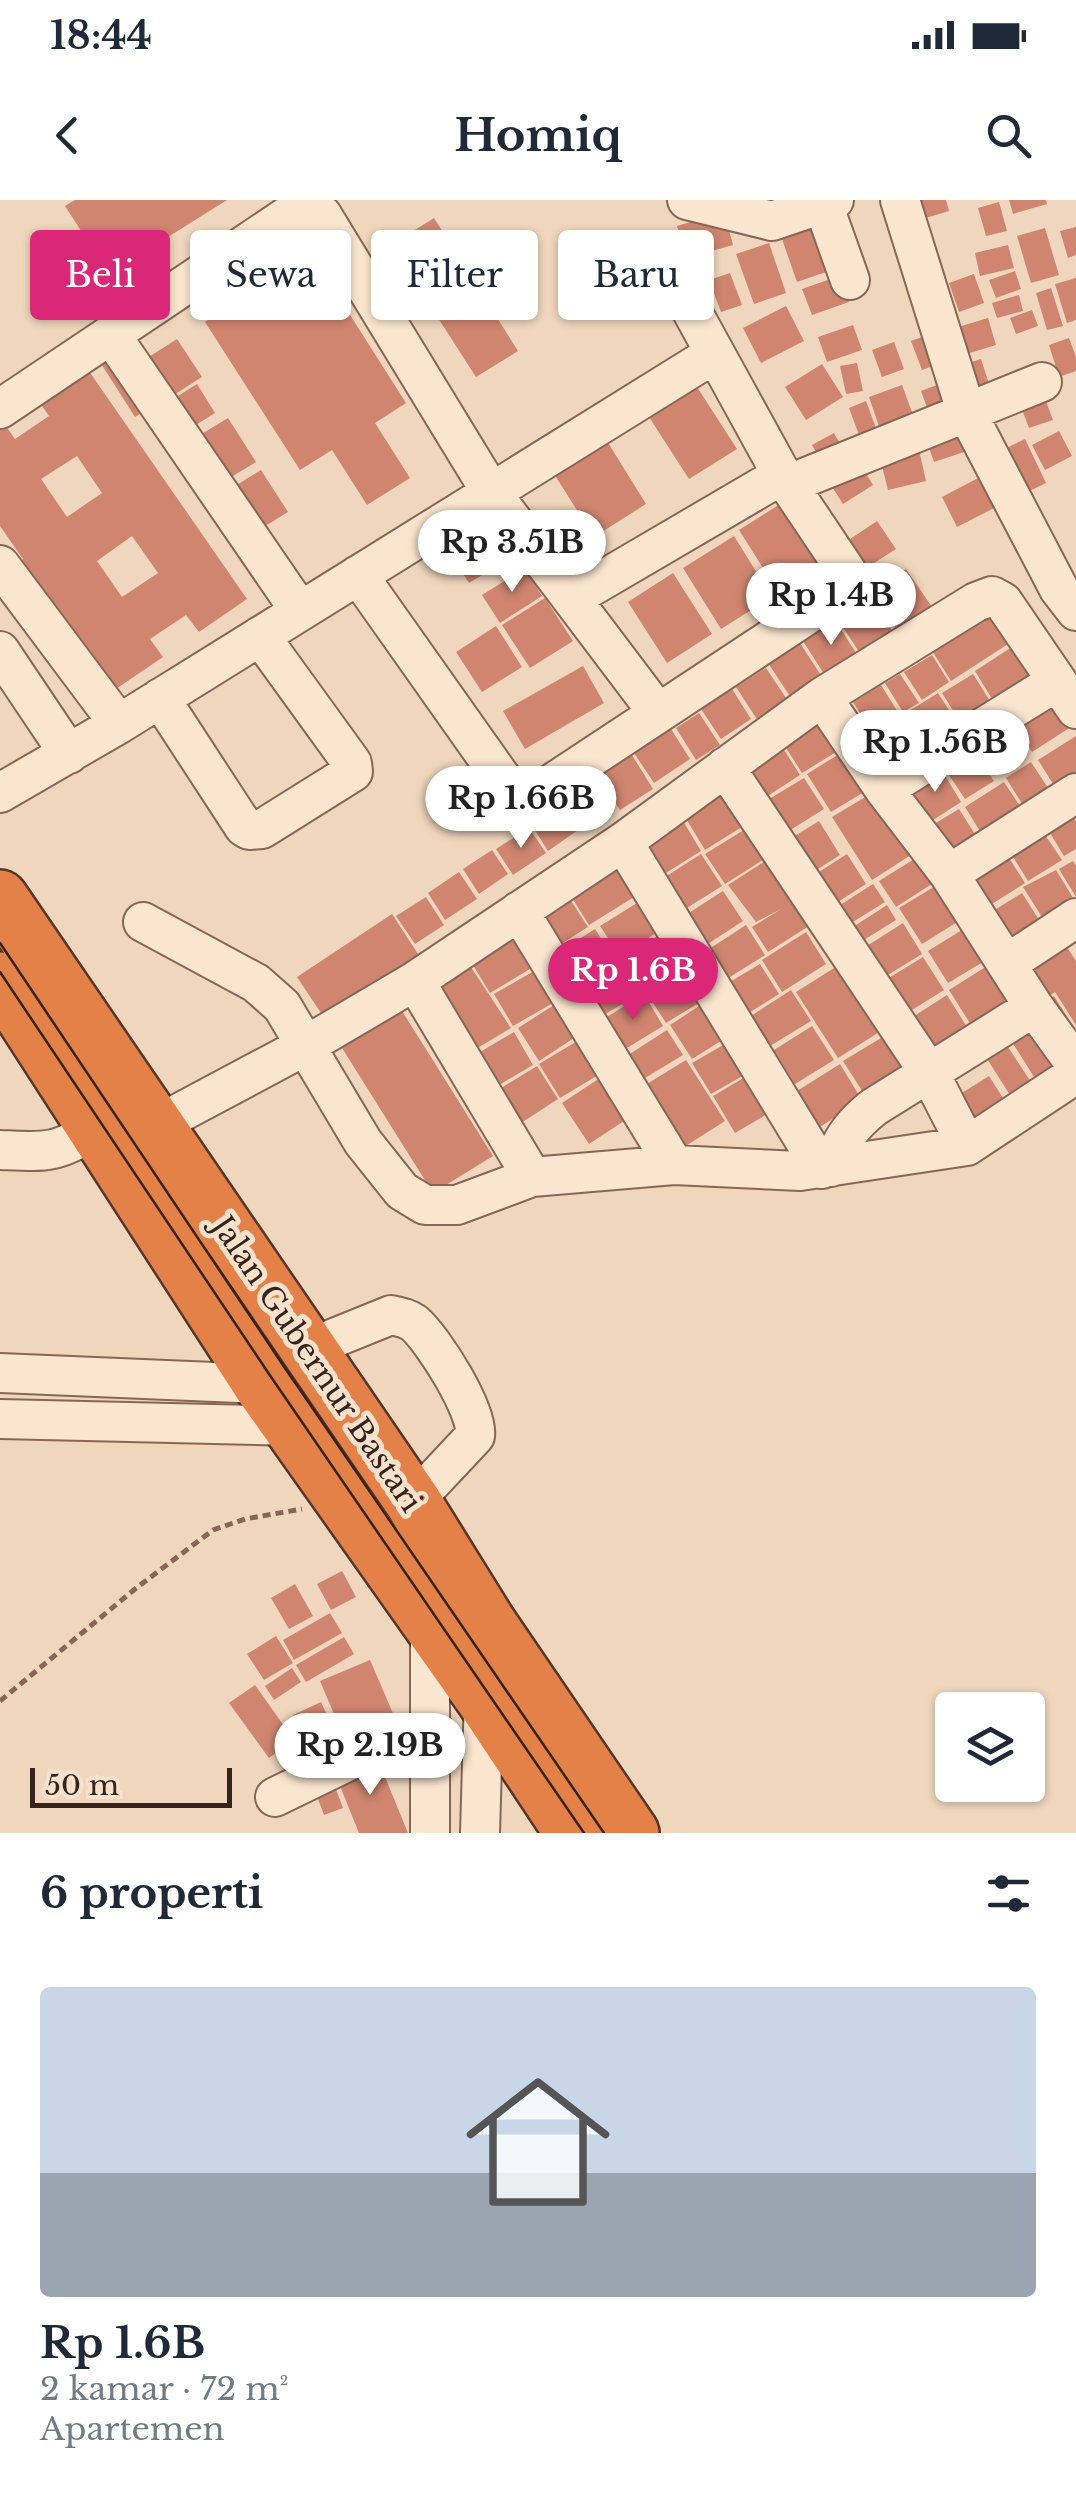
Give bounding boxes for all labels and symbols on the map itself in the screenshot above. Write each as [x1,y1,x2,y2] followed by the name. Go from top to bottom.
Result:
[409,510,615,595] pin: Rp 3.51B
[739,563,923,648] pin: Rp 1.4B
[832,710,1038,795] pin: Rp 1.56B
[418,766,624,851] pin: Rp 1.66B
[541,938,725,1023] pin: Rp 1.6B
[202,1206,430,1519] street label: Jalan Gubernur Bastari
[267,1713,473,1798] pin: Rp 2.19B
[30,1763,232,1808] scale bar

